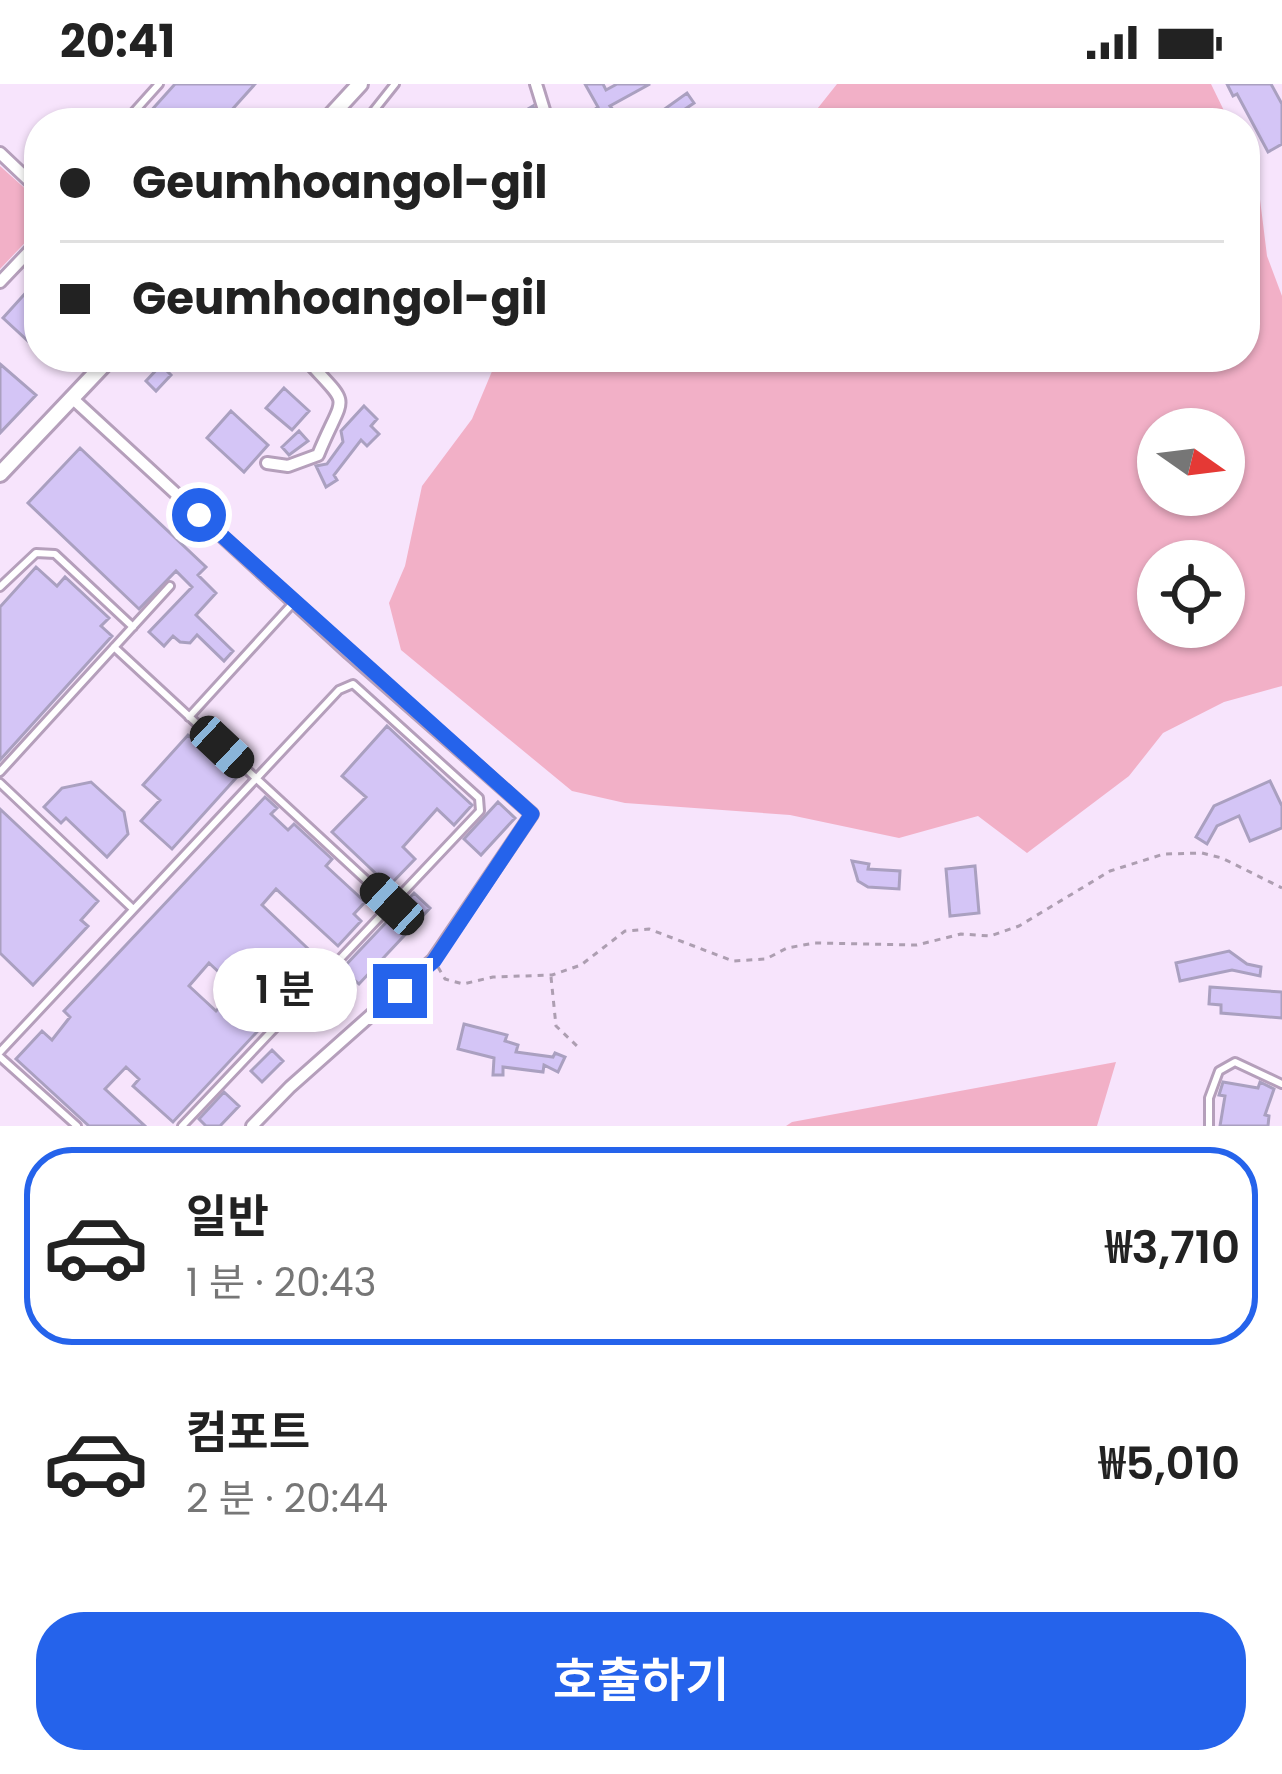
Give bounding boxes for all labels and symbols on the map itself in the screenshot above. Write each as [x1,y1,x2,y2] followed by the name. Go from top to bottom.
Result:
[1137,408,1245,516] north arrow
[172,488,226,542] route start
[183,709,261,785] car
[353,866,431,942] car
[214,949,358,1033] callout: 1 분
[373,964,427,1018] route end

